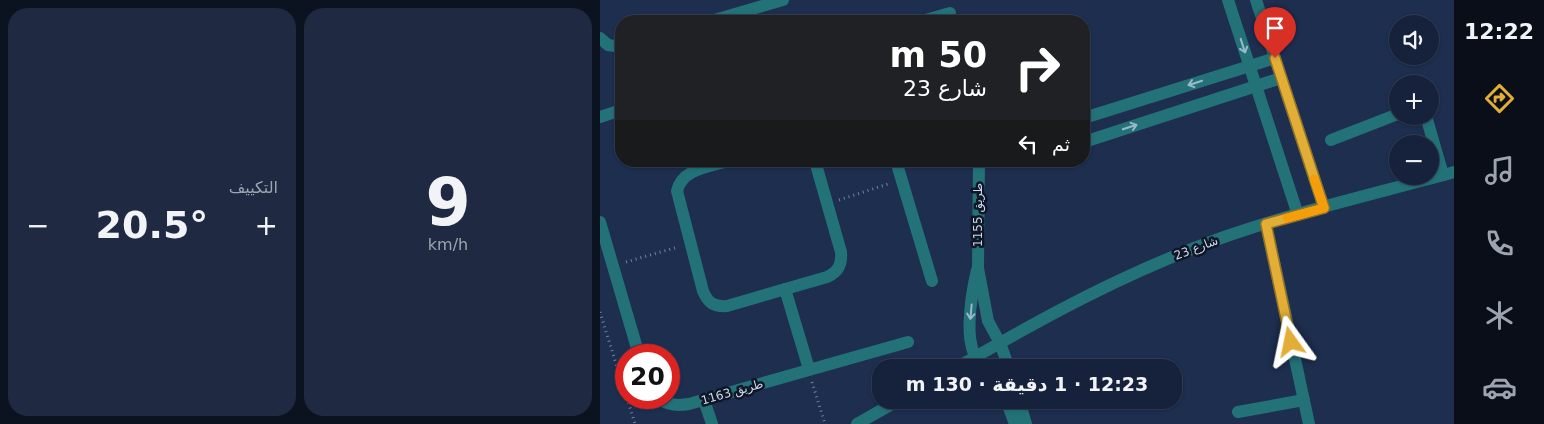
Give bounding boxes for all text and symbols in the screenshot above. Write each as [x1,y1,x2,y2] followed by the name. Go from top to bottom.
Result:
[1254,7,1296,58] pin
[1261,14,1289,42] icon: arrive
[1389,15,1439,185] map controls
[1389,15,1439,65] button: sound
[1464,19,1534,44] text: 12:22
[890,35,987,75] text: 50 m
[1005,35,1070,100] icon: right
[1239,38,1249,54] one-way arrow
[1389,75,1439,125] button: +
[903,76,987,101] text: شارع 23
[1188,79,1203,88] one-way arrow
[1482,81,1517,116] icon: directions
[1122,122,1137,131] one-way arrow
[1014,130,1042,158] icon: left
[1052,133,1070,155] text: ثم
[1389,135,1439,185] button: −
[1482,153,1517,188] icon: music
[425,165,471,240] text: 9
[229,178,278,197] text: التكييف
[971,183,986,247] street label: طريق 1155
[96,203,208,247] text: 20.5°
[26,209,49,242] text: −
[255,209,278,242] text: +
[1482,226,1517,261] icon: phone
[1172,233,1220,264] street label: شارع 23
[428,235,468,254] text: km/h
[1482,298,1517,333] icon: climate
[966,304,976,320] one-way arrow
[1264,315,1316,367] position arrow
[615,344,680,409] speed limit sign: 20
[1482,370,1517,405] icon: car
[906,373,1148,395] text: 12:23 · 1 دقيقة · 130 m
[699,376,765,408] street label: طريق 1163

